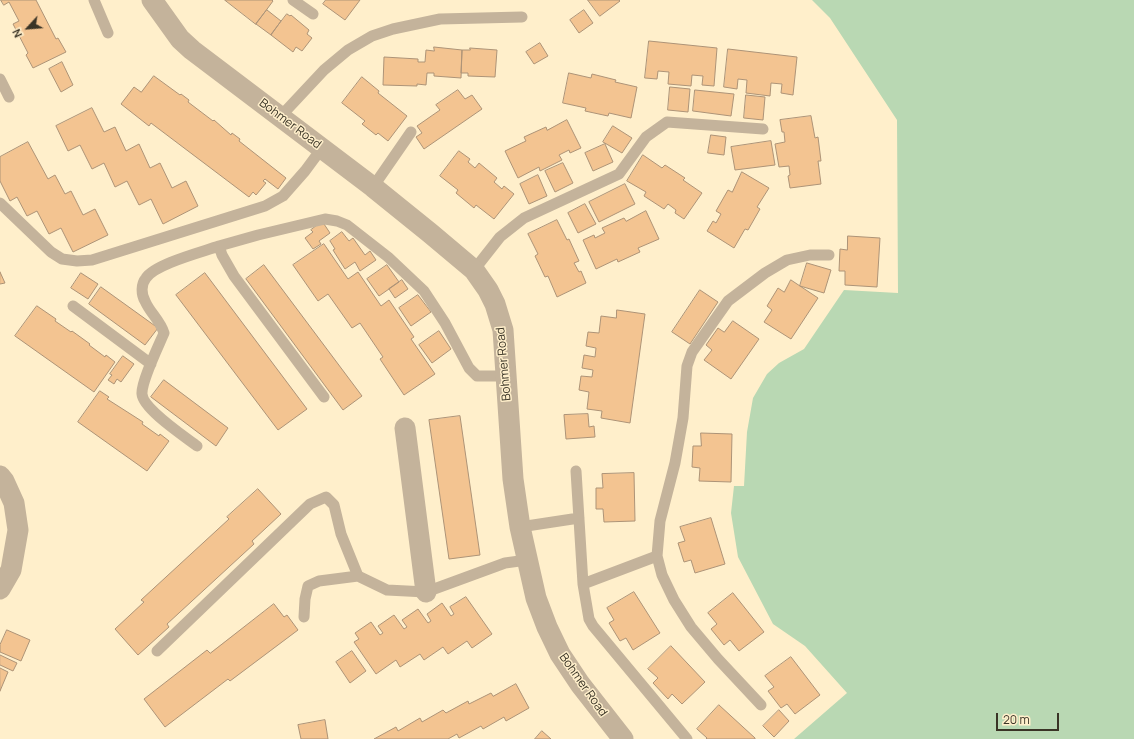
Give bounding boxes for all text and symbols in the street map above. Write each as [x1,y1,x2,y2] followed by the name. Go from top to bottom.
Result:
[8,8,48,48] north arrow
[8,27,25,40] text: N
[256,96,324,152] street label: Bohmer Road
[494,327,514,401] street label: Bohmer Road
[556,651,610,719] street label: Bohmer Road
[998,705,1061,731] scale bar
[1003,711,1030,728] text: 20 m

